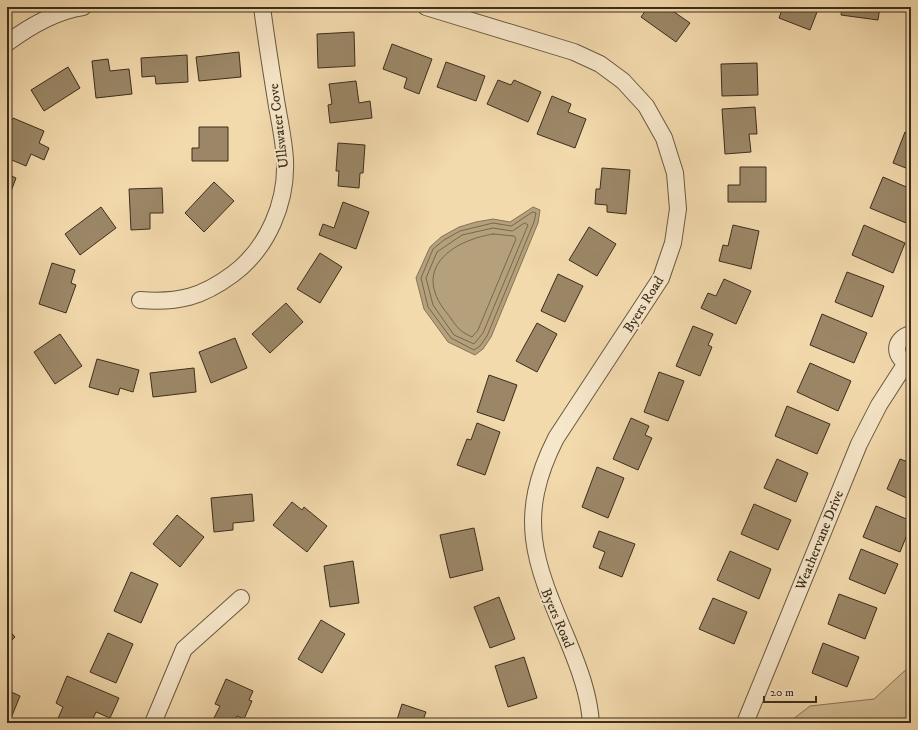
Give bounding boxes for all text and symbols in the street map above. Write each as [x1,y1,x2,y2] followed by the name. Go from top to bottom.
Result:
[265,82,293,169] street label: Ullswater Cove
[619,273,668,336] street label: Byers Road
[791,488,848,594] street label: Weathervane Drive
[536,586,578,651] street label: Byers Road
[764,678,816,704] scale bar
[770,685,794,700] text: 20 m

